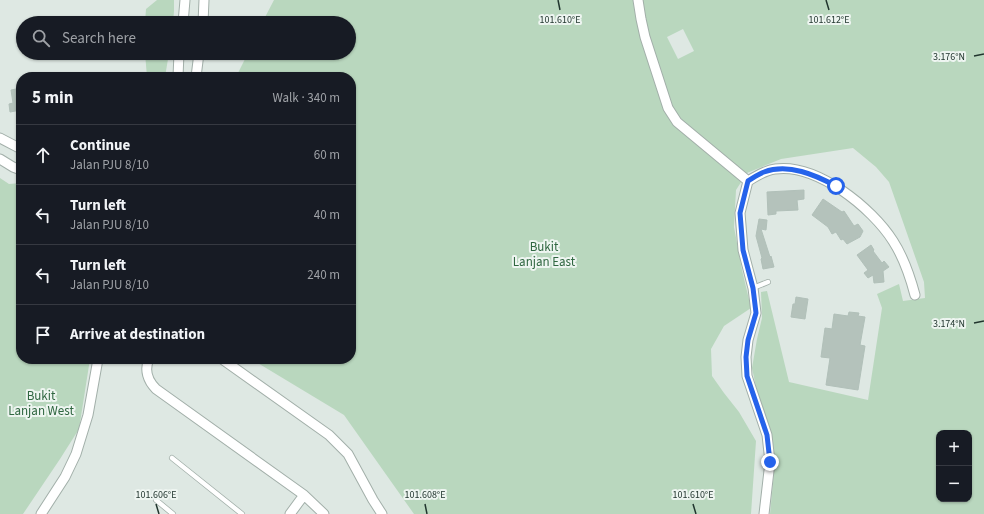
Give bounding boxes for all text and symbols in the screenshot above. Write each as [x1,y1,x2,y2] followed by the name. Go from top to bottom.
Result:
[540,13,580,27] text: 101.610°E
[809,13,849,27] text: 101.612°E
[16,16,356,60] search box
[30,27,52,49] icon: search
[62,28,136,49] text: Search here
[933,50,965,64] text: 3.176°N
[32,86,73,110] text: 5 min
[272,89,340,107] text: Walk · 340 m
[70,135,130,156] text: Continue
[32,144,54,166] icon: ahead
[314,146,340,164] text: 60 m
[70,156,149,174] text: Jalan PJU 8/10
[827,177,845,195] route start
[70,195,126,216] text: Turn left
[32,204,54,226] icon: left
[314,206,340,224] text: 40 m
[70,216,149,234] text: Jalan PJU 8/10
[513,238,576,271] park label: Bukit Lanjan East
[70,255,126,276] text: Turn left
[32,264,54,286] icon: left
[307,266,340,284] text: 240 m
[70,276,149,294] text: Jalan PJU 8/10
[933,317,965,331] text: 3.174°N
[32,324,54,346] icon: arrive
[70,324,205,345] text: Arrive at destination
[8,387,74,420] park label: Bukit Lanjan West
[936,430,972,502] map controls
[936,430,972,466] button: +
[761,453,779,471] route end
[936,466,972,502] button: −
[136,488,176,502] text: 101.606°E
[405,488,445,502] text: 101.608°E
[673,488,713,502] text: 101.610°E

